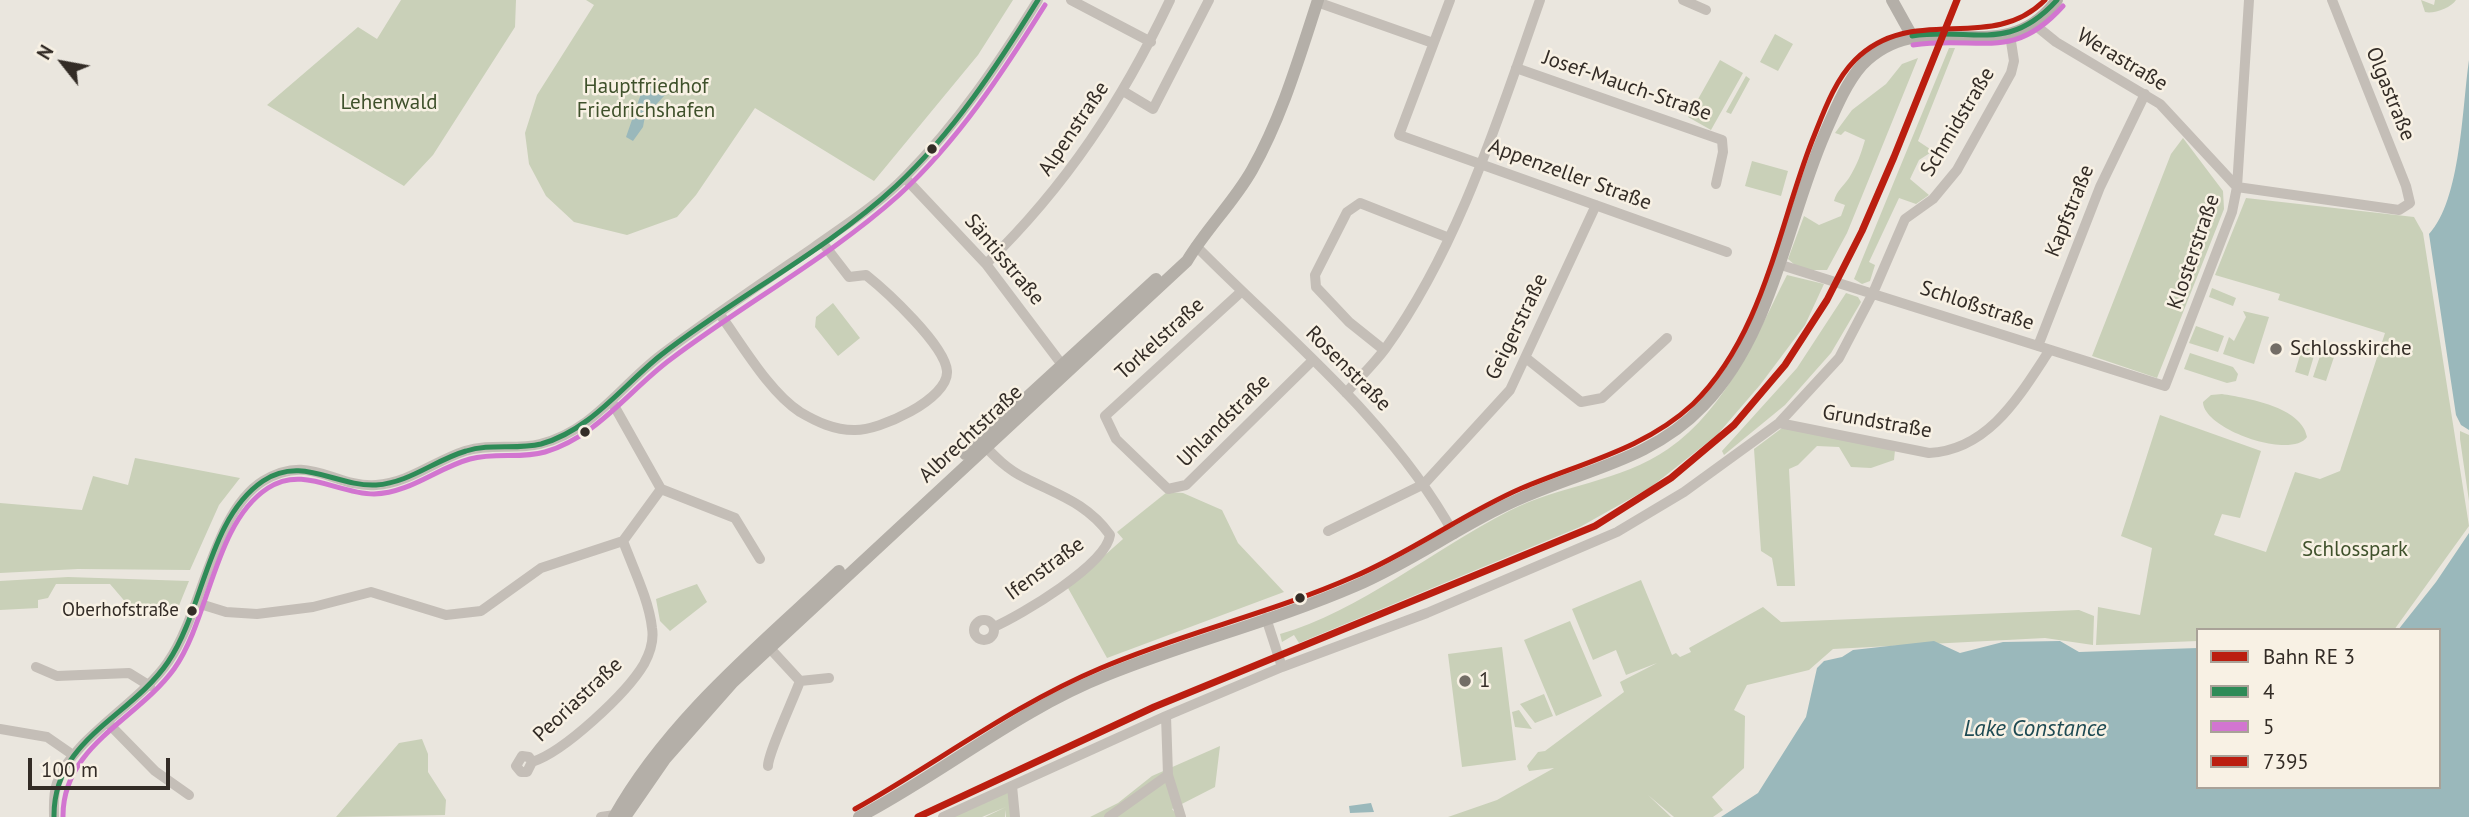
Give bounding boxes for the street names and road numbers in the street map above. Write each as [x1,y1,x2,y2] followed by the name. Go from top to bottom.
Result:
[2072,23,2172,97] street label: Werastraße
[2360,43,2420,145] street label: Olgastraße
[1539,45,1715,127] street label: Josef-Mauch-Straße
[1916,63,2000,181] street label: Schmidstraße
[1033,77,1115,181] street label: Alpenstraße
[1485,134,1655,216] street label: Appenzeller Straße
[2040,161,2100,261] street label: Kapfstraße
[2162,191,2226,313] street label: Klosterstraße
[959,209,1049,311] street label: Säntisstraße
[1481,270,1553,384] street label: Geigerstraße
[1917,276,2037,336] street label: Schloßstraße
[1110,293,1210,385] street label: Torkelstraße
[1300,321,1396,417] street label: Rosenstraße
[1172,369,1276,473] street label: Uhlandstraße
[914,380,1028,488] street label: Albrechtstraße
[1820,400,1934,444] street label: Grundstraße
[1001,532,1089,606] street label: Ifenstraße
[528,652,628,748] street label: Peoriastraße

